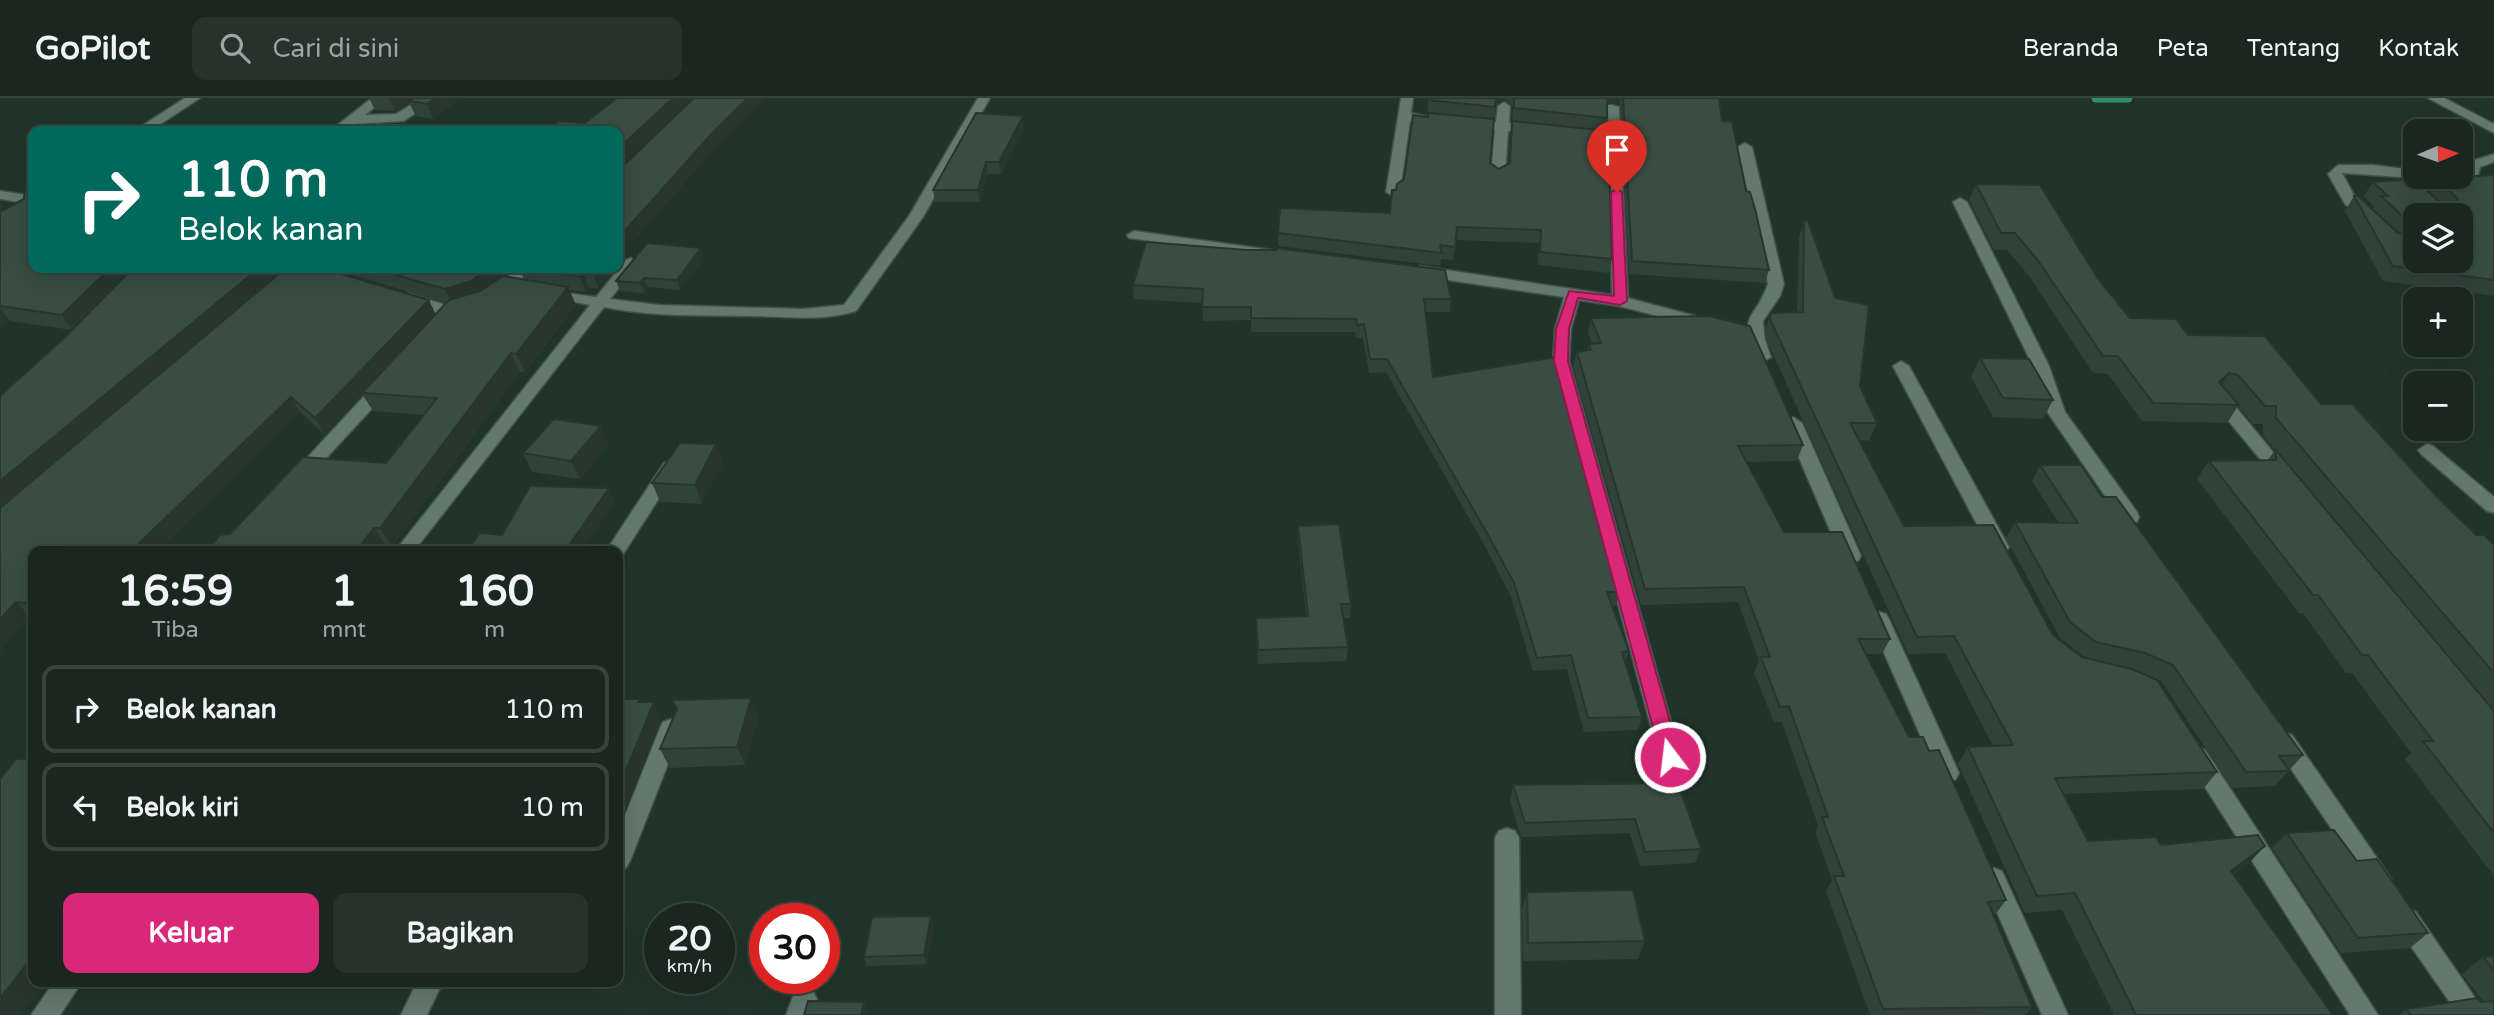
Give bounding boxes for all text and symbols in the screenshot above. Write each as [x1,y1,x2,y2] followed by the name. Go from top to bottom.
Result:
[192,17,682,80] search box
[35,29,150,68] text: GoPilot
[216,29,254,67] icon: search
[272,33,399,64] text: Cari di sini
[2023,34,2119,63] text: Beranda
[2157,34,2209,63] text: Peta
[2247,34,2340,63] text: Tentang
[2378,34,2459,63] text: Kontak
[2403,119,2473,189] north arrow
[2403,119,2473,441] map controls
[1587,120,1647,192] pin
[1598,131,1636,169] icon: arrive
[178,151,328,210] text: 110 m
[63,154,154,245] icon: right
[2403,203,2473,273] button: layers
[178,211,363,249] text: Belok kanan
[2403,287,2473,357] button: +
[2403,371,2473,441] button: −
[117,566,233,617] text: 16:59
[331,566,357,617] text: 1
[455,566,534,617] text: 160
[152,616,199,644] text: Tiba
[322,616,366,644] text: mnt
[484,616,505,644] text: m
[67,690,105,728] icon: right
[126,694,277,725] text: Belok kanan
[504,694,584,725] text: 110 m
[1633,720,1707,794] position arrow
[67,788,105,826] icon: left
[126,792,239,823] text: Belok kiri
[521,792,584,823] text: 10 m
[63,893,319,973] button: Keluar
[333,893,588,973] button: Bagikan
[749,903,840,994] speed limit sign: 30
[668,918,711,960] text: 20
[667,955,712,977] text: km/h

